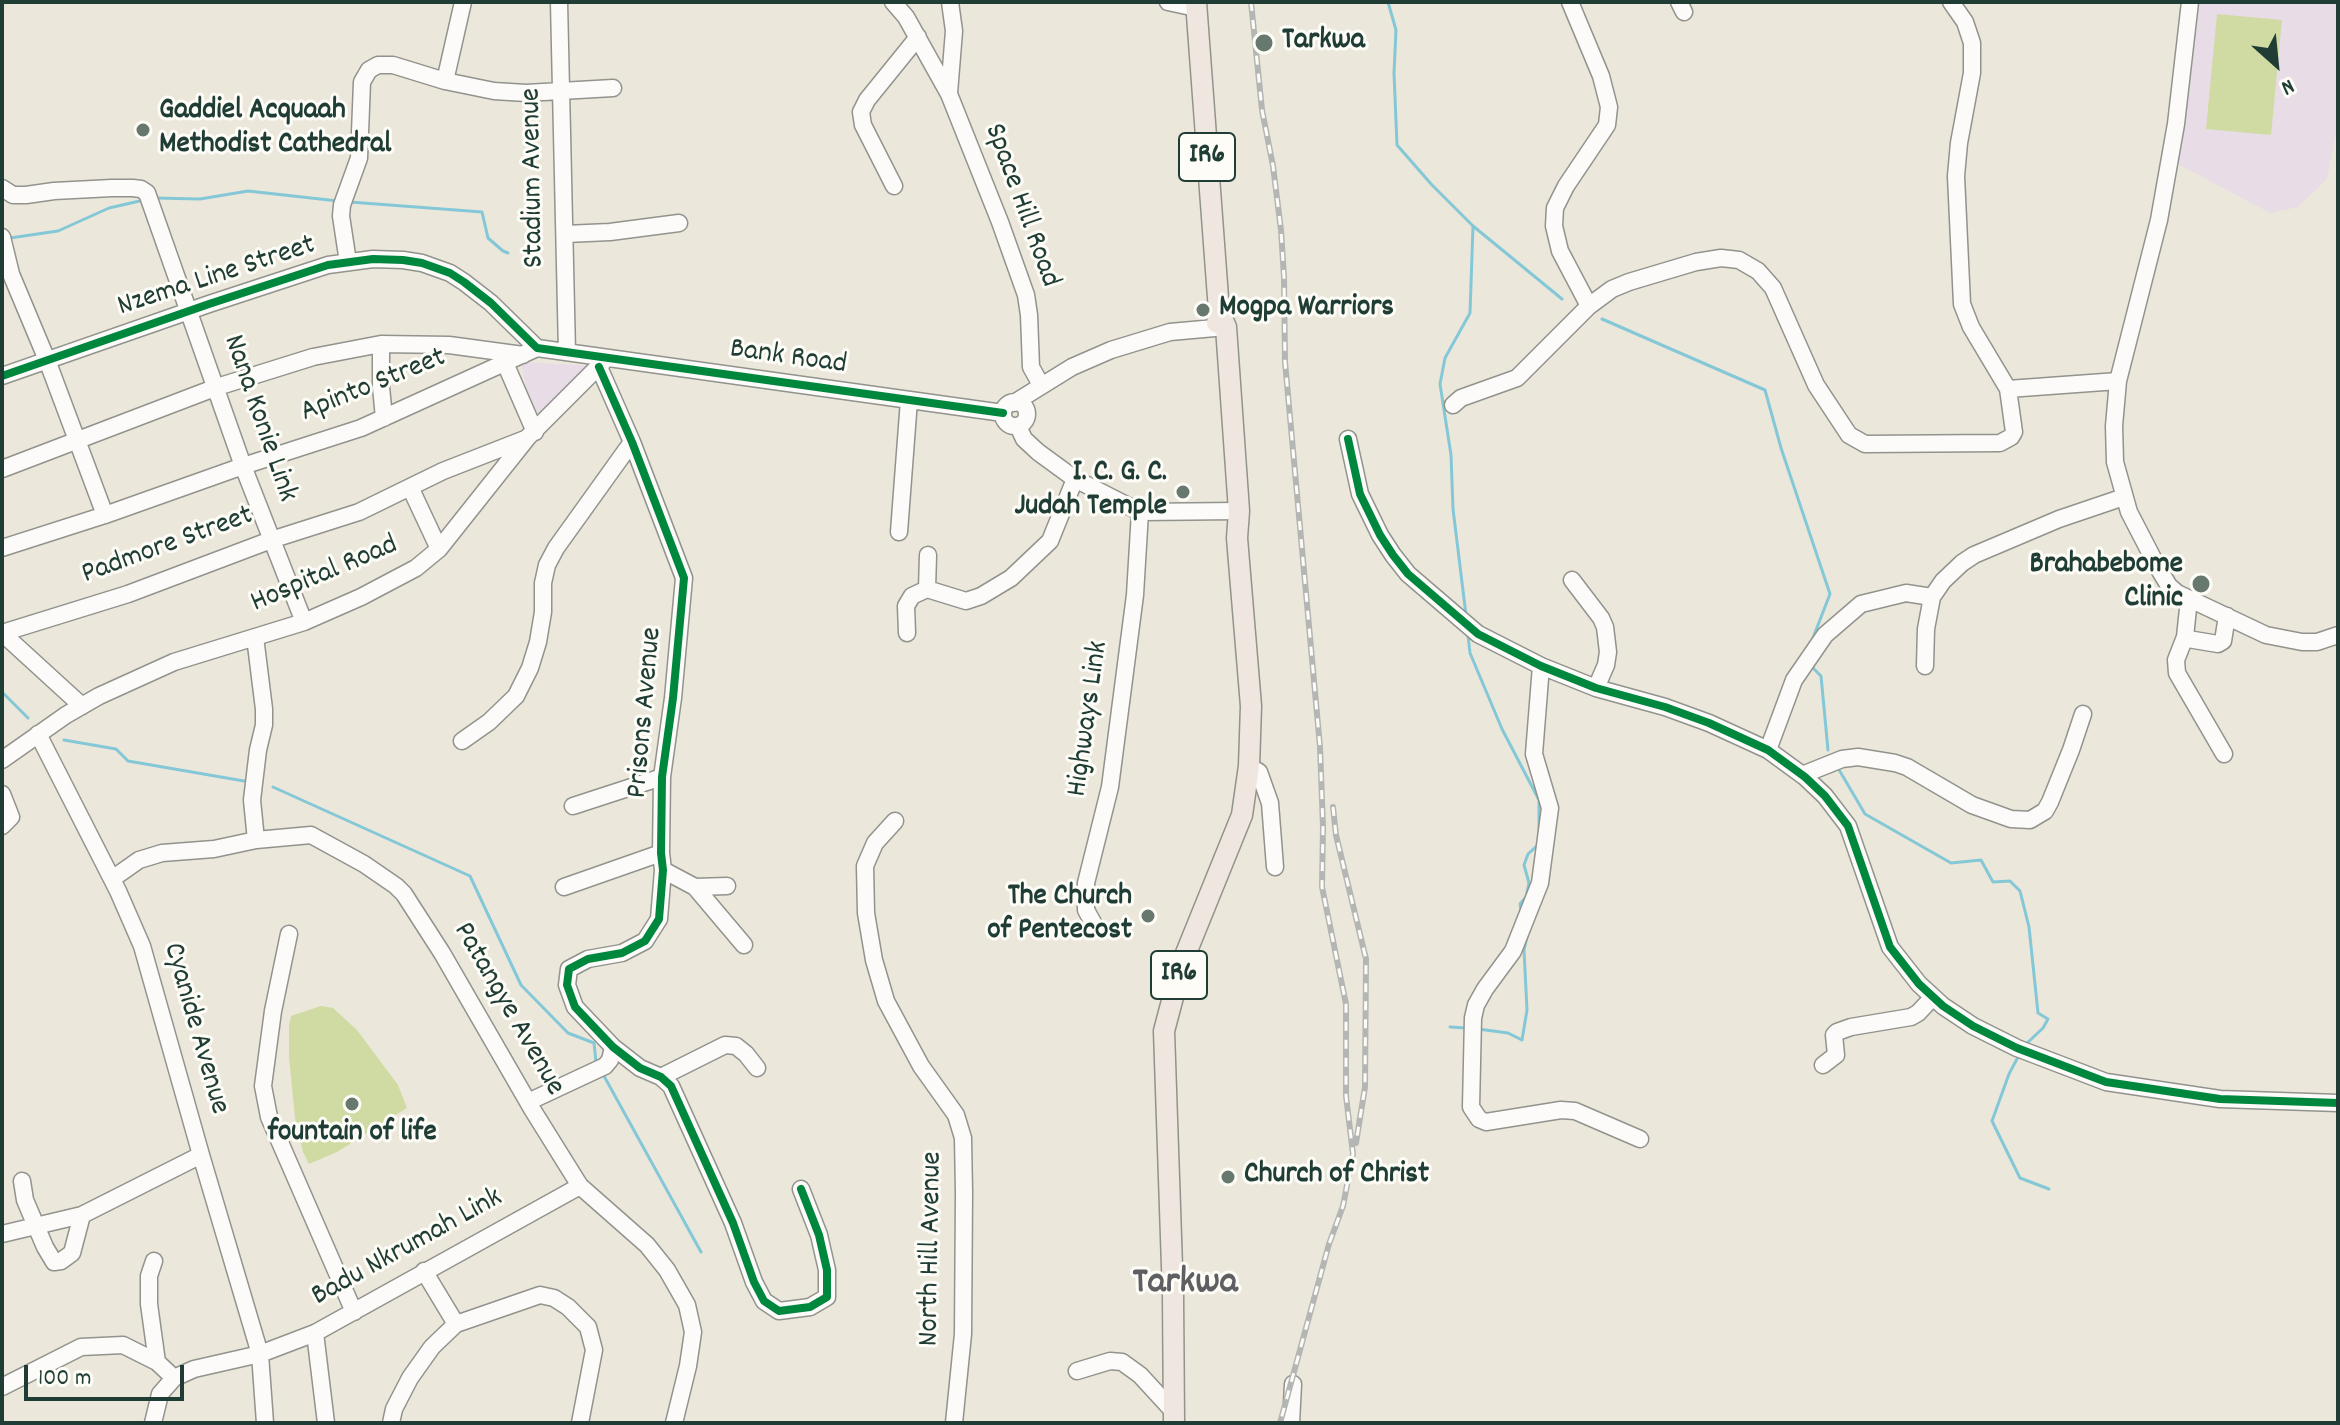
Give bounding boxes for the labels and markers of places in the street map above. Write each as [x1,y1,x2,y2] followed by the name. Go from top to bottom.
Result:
[1282,25,1365,61] place label: Tarkwa
[1253,32,1275,54] marker: Tarkwa
[159,95,391,166] place label: Gaddiel Acquaah Methodist Cathedral
[134,121,152,139] marker: Gaddiel Acquaah Methodist Cathedral
[1219,292,1394,328] place label: Mogpa Warriors
[1194,301,1212,319] marker: Mogpa Warriors
[1014,457,1167,528] place label: I. C. G. C. Judah Temple
[1174,483,1192,501] marker: I. C. G. C. Judah Temple
[2029,549,2183,620] place label: Brahabebome Clinic
[2190,573,2212,595] marker: Brahabebome Clinic
[987,881,1132,952] place label: The Church of Pentecost
[1139,907,1157,925] marker: The Church of Pentecost
[343,1095,361,1113] marker: fountain of life
[267,1117,437,1153] place label: fountain of life
[1244,1159,1429,1195] place label: Church of Christ
[1219,1168,1237,1186] marker: Church of Christ

